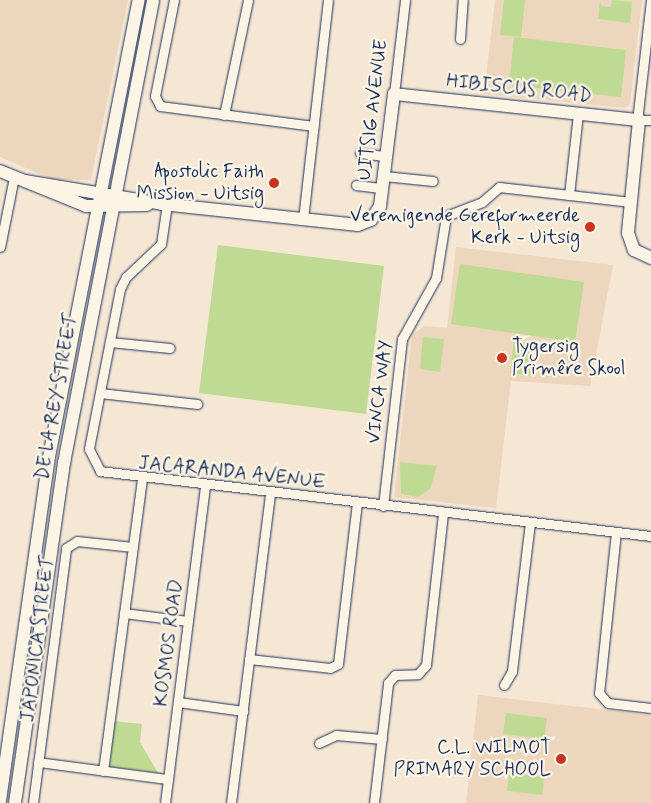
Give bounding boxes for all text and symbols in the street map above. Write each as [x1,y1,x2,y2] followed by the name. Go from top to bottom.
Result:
[353,38,393,182] street label: UITSIG AVENUE
[446,70,592,108] street label: HIBISCUS ROAD
[137,161,264,205] place label: Apostolic Faith Mission - Uitsig
[268,177,280,189] marker: Apostolic Faith Mission - Uitsig
[349,205,580,249] place label: Verenigende Gereformeerde Kerk - Uitsig
[584,221,596,233] marker: Verenigende Gereformeerde Kerk - Uitsig
[31,312,83,482] street label: DE LA REY STREET
[512,336,628,380] place label: Tygersig Primêre Skool
[362,339,398,445] street label: VINCA WAY
[496,352,508,364] marker: Tygersig Primêre Skool
[137,452,327,494] street label: JACARANDA AVENUE
[16,554,60,724] street label: JAPONICA STREET
[150,578,188,708] street label: KOSMOS ROAD
[394,737,551,781] place label: C.L. WILMOT PRIMARY SCHOOL
[555,753,567,765] marker: C.L. WILMOT PRIMARY SCHOOL

